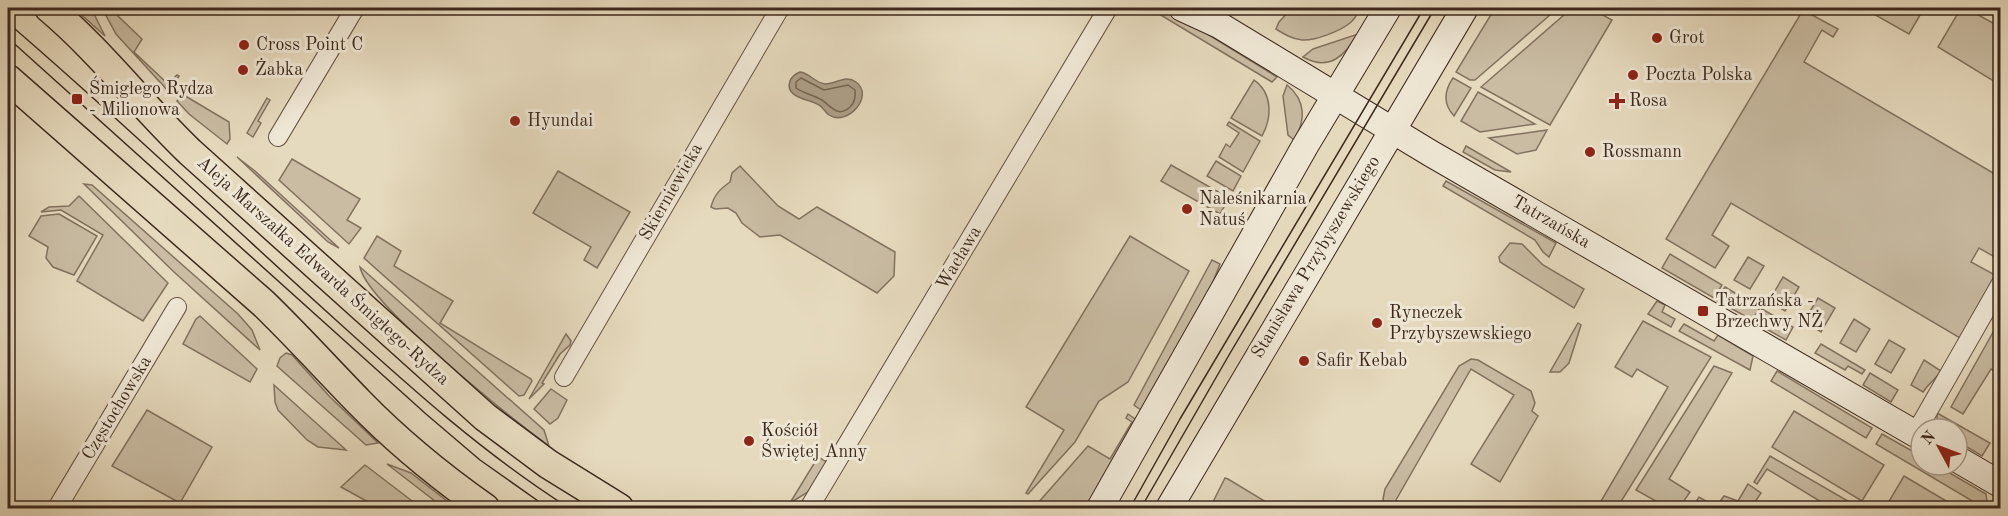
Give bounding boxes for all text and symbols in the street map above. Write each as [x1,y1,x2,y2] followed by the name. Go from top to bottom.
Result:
[1669,29,1705,47] place label: Grot
[1650,31,1664,45] marker: Grot
[256,36,363,54] place label: Cross Point C
[237,38,251,52] marker: Cross Point C
[255,58,303,79] place label: Żabka
[236,63,250,77] marker: Żabka
[1645,66,1752,84] place label: Poczta Polska
[1626,68,1640,82] marker: Poczta Polska
[89,75,214,119] place label: Śmigłego Rydza - Milionowa
[70,92,84,106] marker: Śmigłego Rydza - Milionowa
[1629,92,1668,110] place label: Rosa
[1610,94,1624,108] marker: Rosa
[527,112,593,130] place label: Hyundai
[508,114,522,128] marker: Hyundai
[636,140,706,244] street label: Skierniewicka
[1602,143,1682,161] place label: Rossmann
[1583,145,1597,159] marker: Rossmann
[194,150,456,389] street label: Aleja Marszałka Edwarda Śmigłego-Rydza
[1248,153,1384,361] street label: Stanisława Przybyszewskiego
[1199,190,1306,229] place label: Naleśnikarnia Natuś
[1509,192,1593,252] street label: Tatrzańska
[1180,202,1194,216] marker: Naleśnikarnia Natuś
[933,223,985,293] street label: Wacława
[1715,292,1823,331] place label: Tatrzańska - Brzechwy NŻ
[1389,304,1532,343] place label: Ryneczek Przybyszewskiego
[1696,304,1710,318] marker: Tatrzańska - Brzechwy NŻ
[1370,316,1384,330] marker: Ryneczek Przybyszewskiego
[1316,352,1407,370] place label: Safir Kebab
[79,353,155,463] street label: Częstochowska
[1297,354,1311,368] marker: Safir Kebab
[1909,417,1969,477] north arrow
[761,422,868,461] place label: Kościół Świętej Anny
[1919,428,1940,448] text: N
[742,434,756,448] marker: Kościół Świętej Anny

